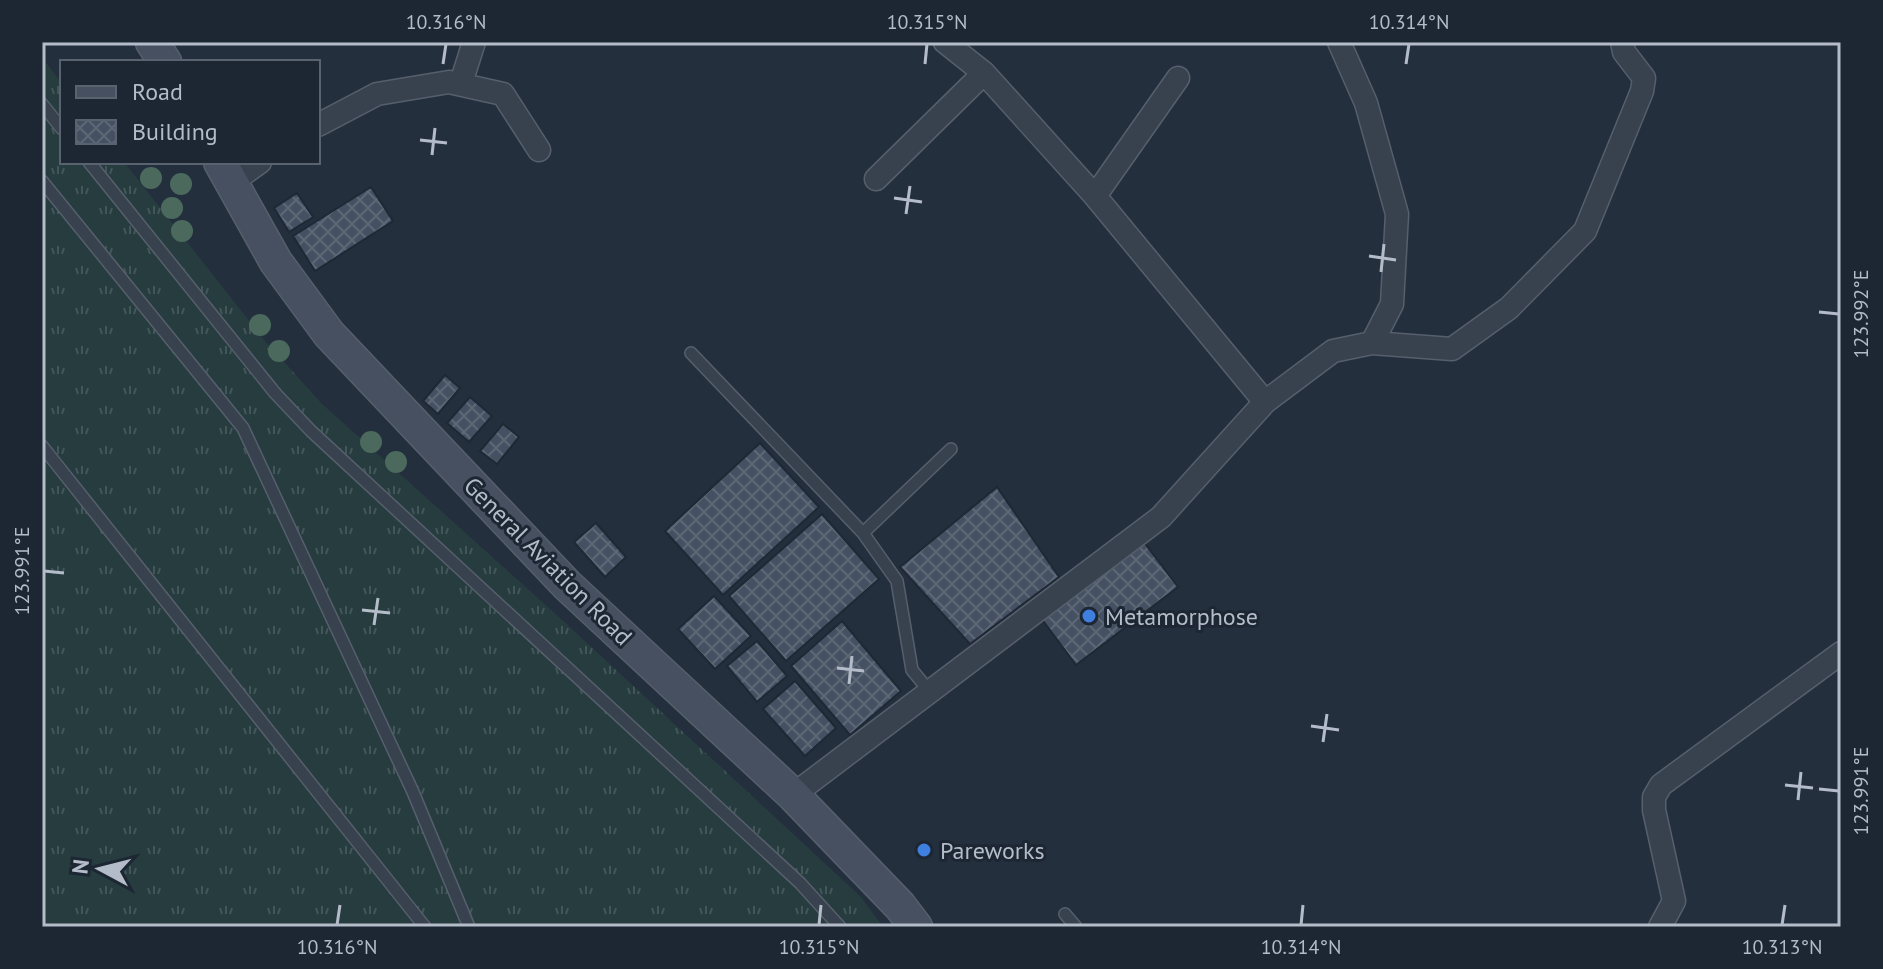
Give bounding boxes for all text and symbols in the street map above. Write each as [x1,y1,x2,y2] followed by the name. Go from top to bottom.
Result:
[406,9,486,35] text: 10.316°N
[887,9,967,35] text: 10.315°N
[1369,9,1449,35] text: 10.314°N
[60,60,320,164] legend
[132,76,183,107] text: Road
[132,116,218,147] text: Building
[1848,270,1874,358] text: 123.992°E
[457,470,639,652] street label: General Aviation Road
[9,527,35,615] text: 123.991°E
[1105,601,1258,632] place label: Metamorphose
[1080,607,1098,625] marker: Metamorphose
[1848,747,1874,835] text: 123.991°E
[60,829,140,909] north arrow
[940,835,1045,866] place label: Pareworks
[915,841,933,859] marker: Pareworks
[65,858,95,875] text: N
[297,934,377,960] text: 10.316°N
[779,934,859,960] text: 10.315°N
[1261,934,1341,960] text: 10.314°N
[1742,934,1822,960] text: 10.313°N

